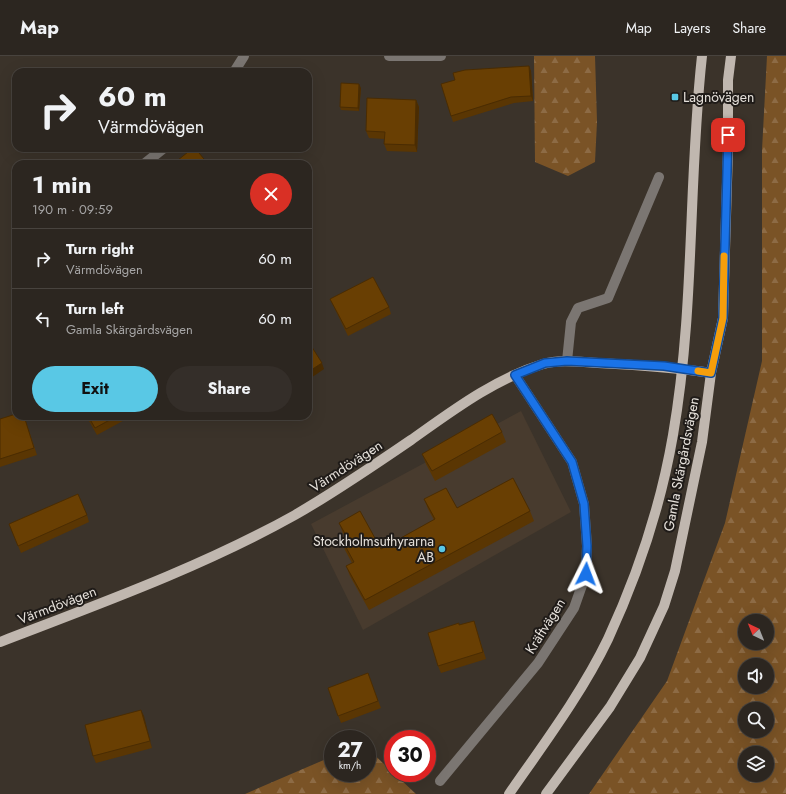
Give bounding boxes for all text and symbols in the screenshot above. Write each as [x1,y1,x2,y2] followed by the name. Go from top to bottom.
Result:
[20,14,59,41] text: Map
[626,18,652,38] text: Map
[674,18,710,38] text: Layers
[732,18,766,38] text: Share
[98,76,167,117] text: 60 m
[32,84,84,136] icon: right
[683,87,754,107] place label: Lagnövägen
[670,92,680,102] marker: Lagnövägen
[98,114,204,140] text: Värmdövägen
[711,118,745,152] pin
[717,124,739,146] icon: arrive
[32,167,92,202] text: 1 min
[250,173,292,215] button: close
[32,200,113,219] text: 190 m · 09:59
[66,238,134,260] text: Turn right
[32,248,54,270] icon: right
[258,248,292,270] text: 60 m
[66,260,143,279] text: Värmdövägen
[66,298,124,320] text: Turn left
[32,308,54,330] icon: left
[258,308,292,330] text: 60 m
[66,320,193,339] text: Gamla Skärgårdsvägen
[32,366,158,412] button: Exit
[166,366,292,412] button: Share
[658,395,704,533] street label: Gamla Skärgårdsvägen
[306,435,386,497] street label: Värmdövägen
[313,531,434,567] place label: Stockholmsuthyrarna AB
[437,544,447,554] marker: Stockholmsuthyrarna AB
[565,553,607,595] position arrow
[15,581,99,629] street label: Värmdövägen
[520,594,570,658] street label: Kräftvägen
[738,614,774,650] north arrow
[738,614,774,782] map controls
[738,658,774,694] button: sound
[738,702,774,738] button: search
[384,730,436,782] speed limit sign: 30
[337,736,363,765] text: 27
[738,746,774,782] button: layers
[339,758,361,773] text: km/h

